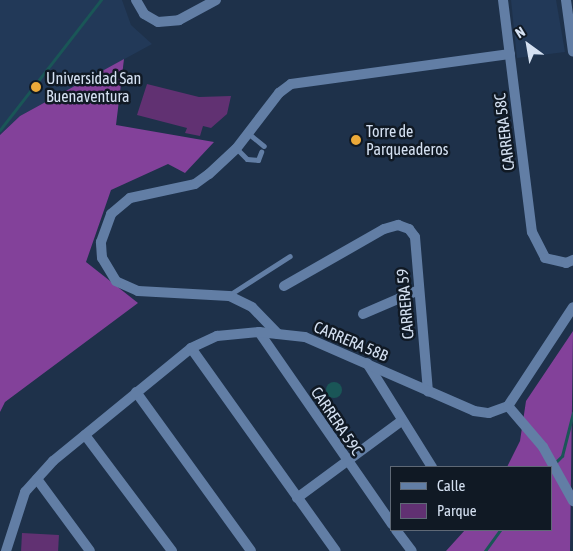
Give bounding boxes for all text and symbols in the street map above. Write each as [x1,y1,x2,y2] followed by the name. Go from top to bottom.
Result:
[503,20,553,70] north arrow
[512,23,528,41] text: N
[46,68,141,106] place label: Universidad San Buenaventura
[30,81,42,93] marker: Universidad San Buenaventura
[490,92,518,172] street label: CARRERA 58C
[366,121,448,159] place label: Torre de Parqueaderos
[350,134,362,146] marker: Torre de Parqueaderos
[392,268,418,340] street label: CARRERA 59
[311,317,391,365] street label: CARRERA 58B
[307,383,367,459] street label: CARRERA 59C
[390,466,553,531] legend
[437,477,465,494] text: Calle
[437,502,477,519] text: Parque

